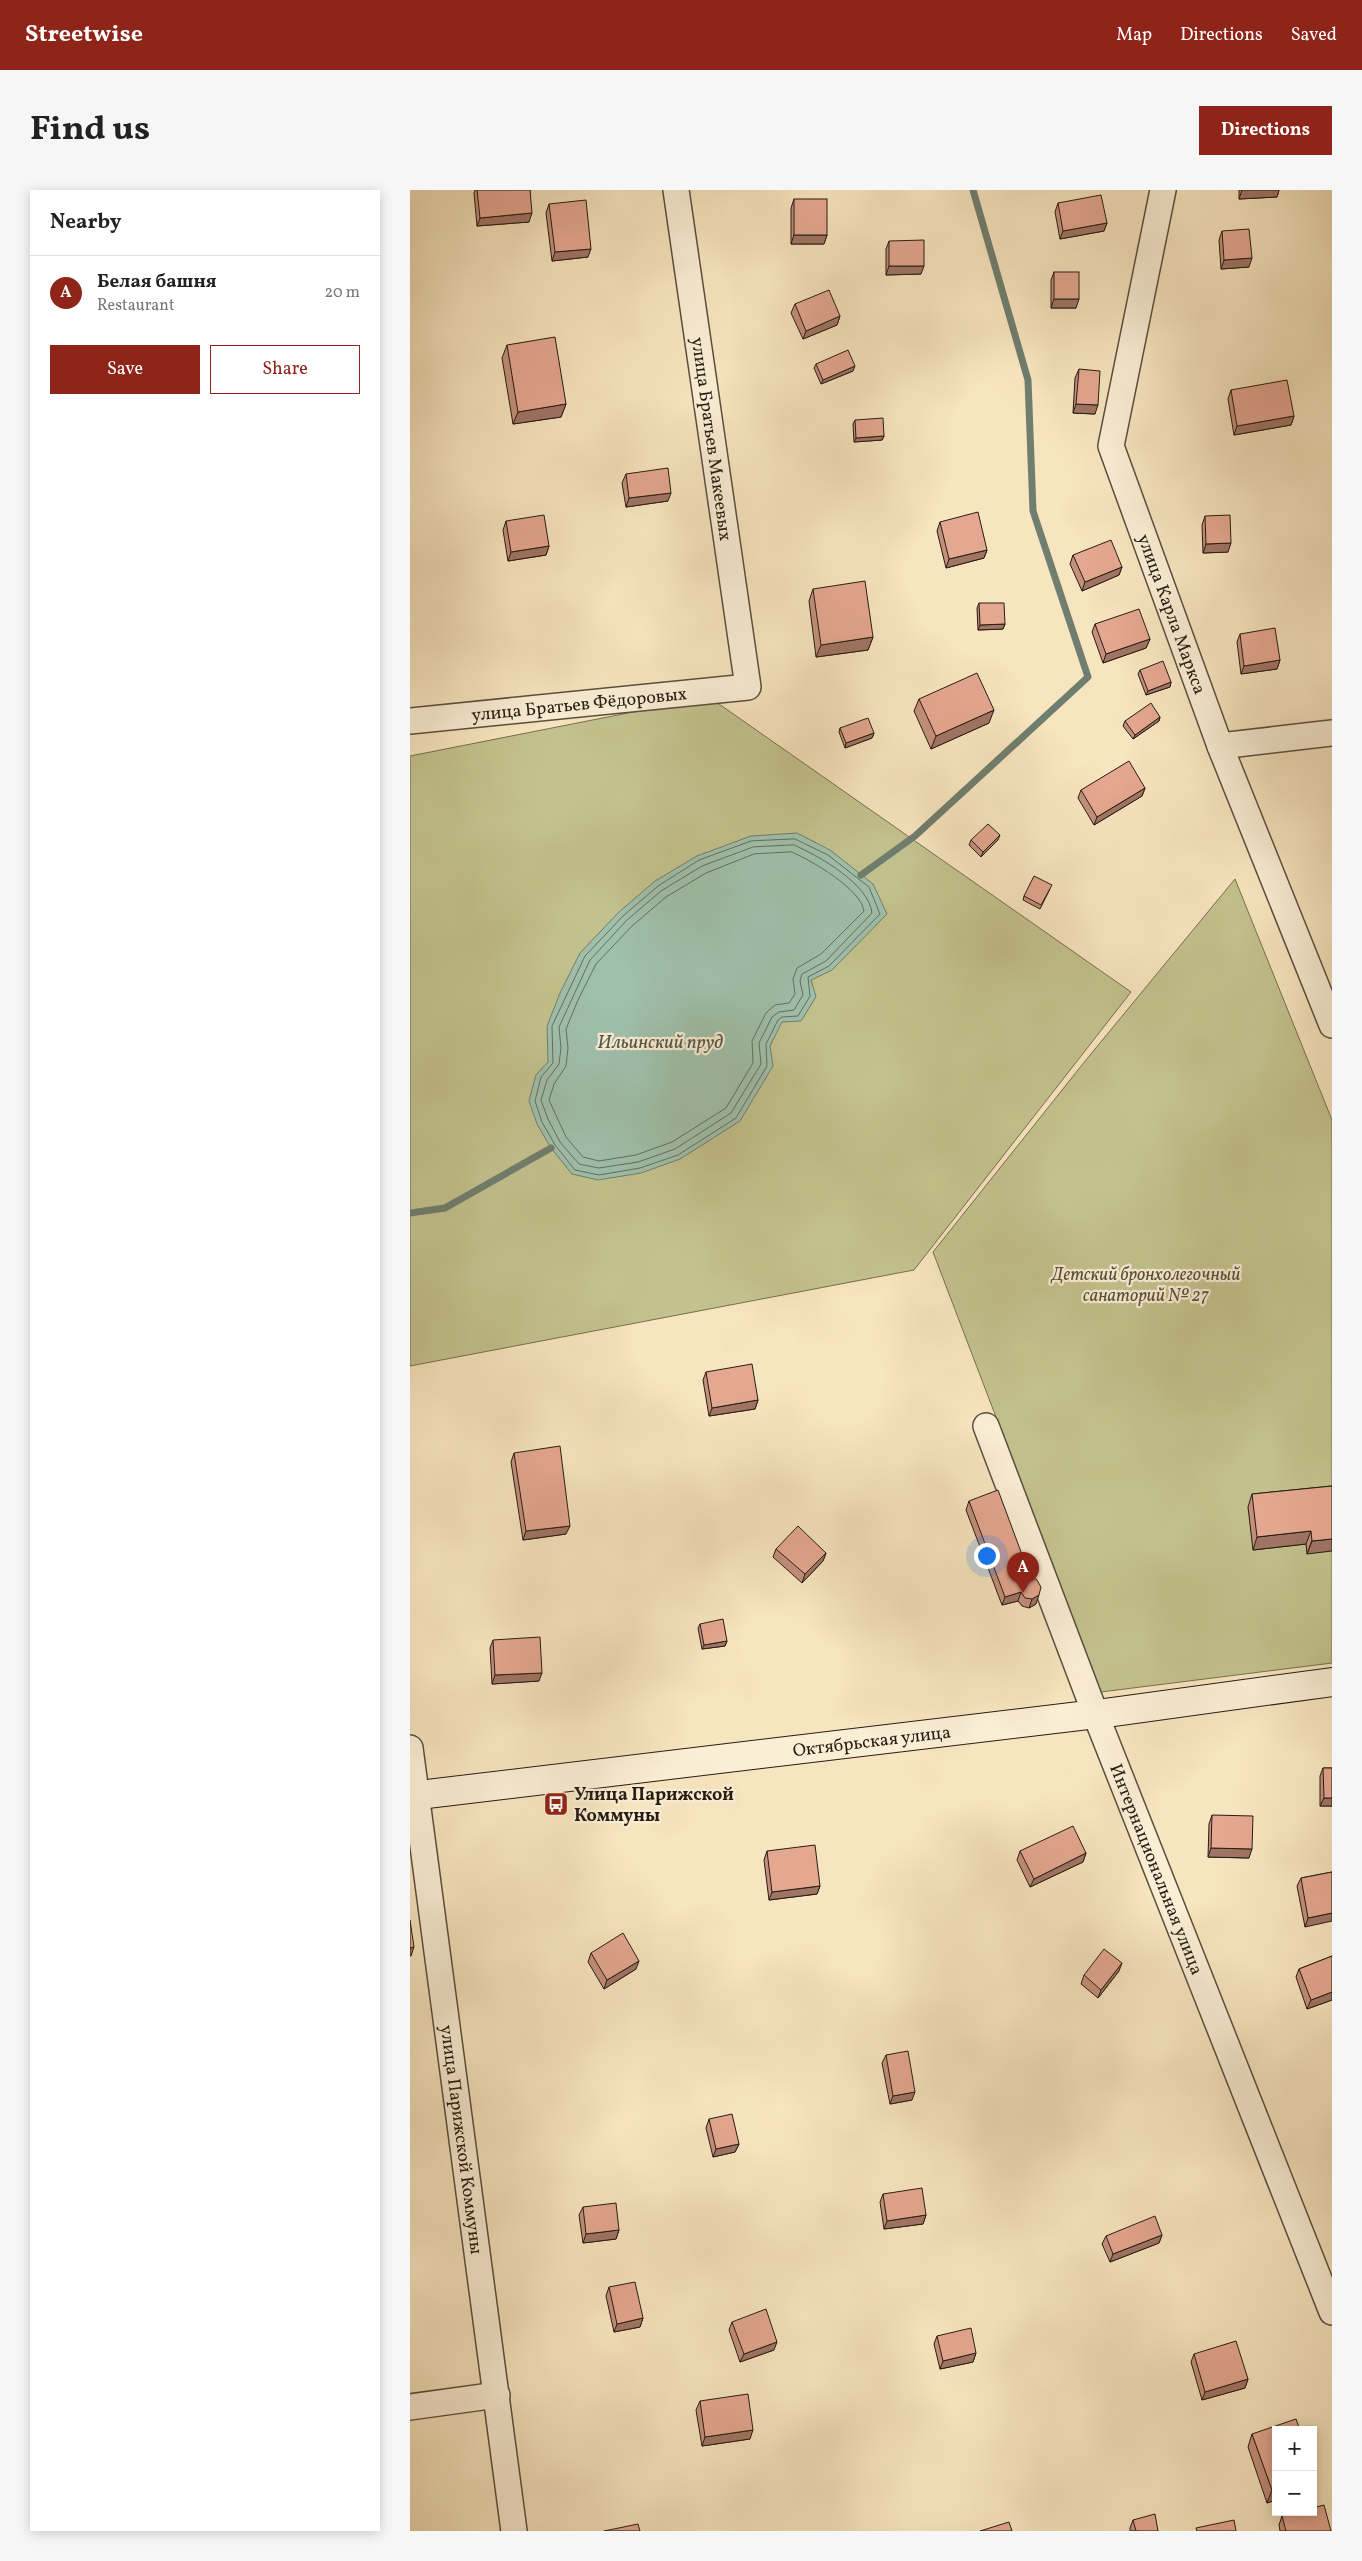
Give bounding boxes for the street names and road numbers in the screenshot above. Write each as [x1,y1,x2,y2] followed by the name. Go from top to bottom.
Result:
[684,336,737,543] street label: улица Братьев Макеевых
[1130,531,1211,698] street label: улица Карла Маркса
[470,682,688,729] street label: улица Братьев Фёдоровых
[791,1720,952,1764] street label: Октябрьская улица
[1102,1761,1208,1979] street label: Интернациональная улица
[433,2024,488,2256] street label: улица Парижской Коммуны

